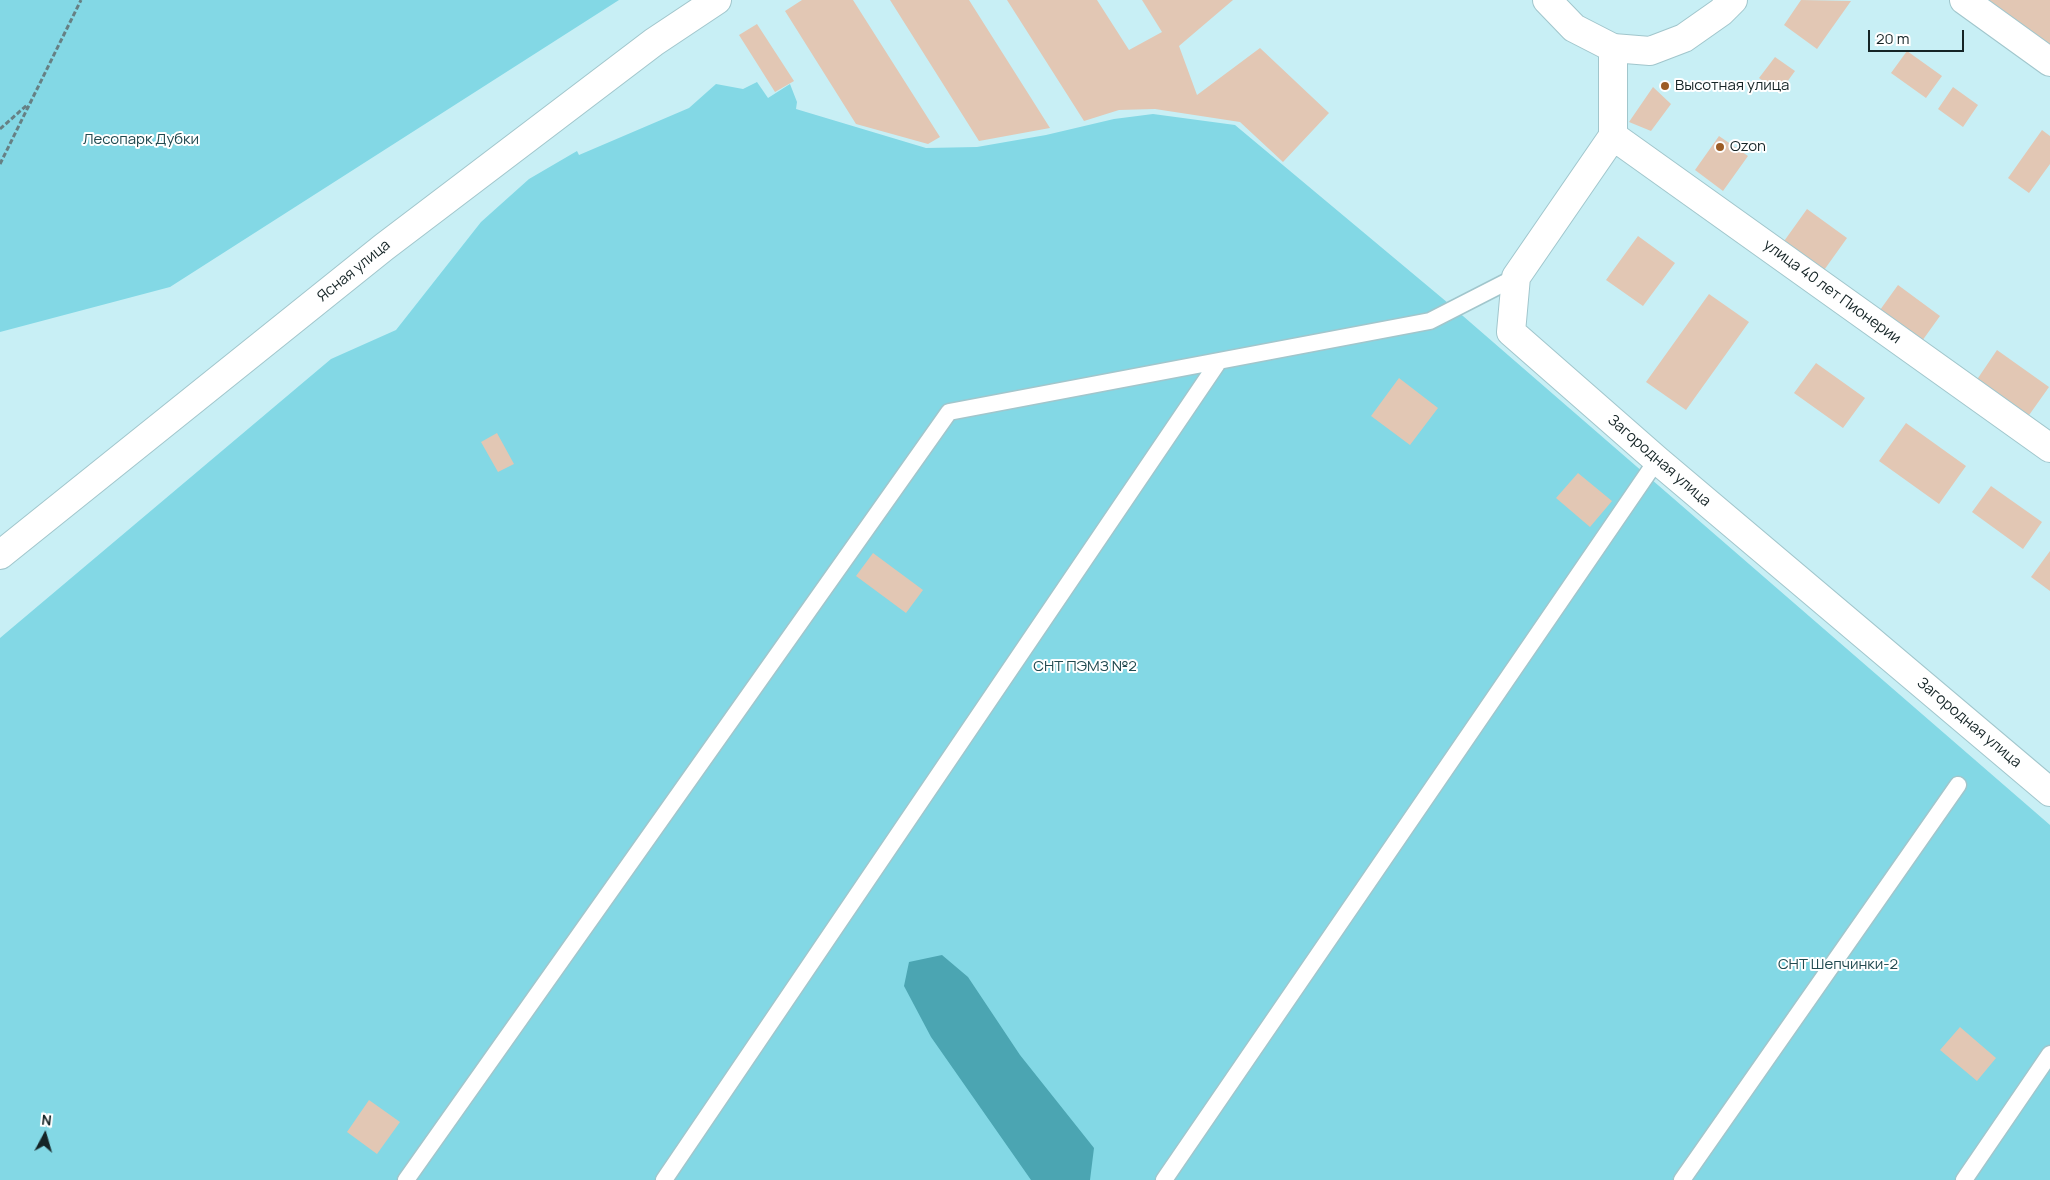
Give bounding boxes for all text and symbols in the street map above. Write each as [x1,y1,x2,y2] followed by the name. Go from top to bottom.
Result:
[1870,20,1966,52] scale bar
[1876,28,1909,49] text: 20 m
[1675,77,1789,95] place label: Высотная улица
[1659,80,1671,92] marker: Высотная улица
[83,131,199,149] park label: Лесопарк Дубки
[1730,138,1766,156] place label: Ozon
[1714,141,1726,153] marker: Ozon
[314,236,394,306] street label: Ясная улица
[1760,236,1904,348] street label: улица 40 лет Пионерии
[1604,411,1714,511] street label: Загородная улица
[1033,658,1137,676] park label: СНТ ПЭМЗ №2
[1913,674,2025,772] street label: Загородная улица
[1778,956,1898,974] park label: СНТ Шепчинки-2
[20,1110,70,1160] north arrow
[41,1110,53,1130] text: N

